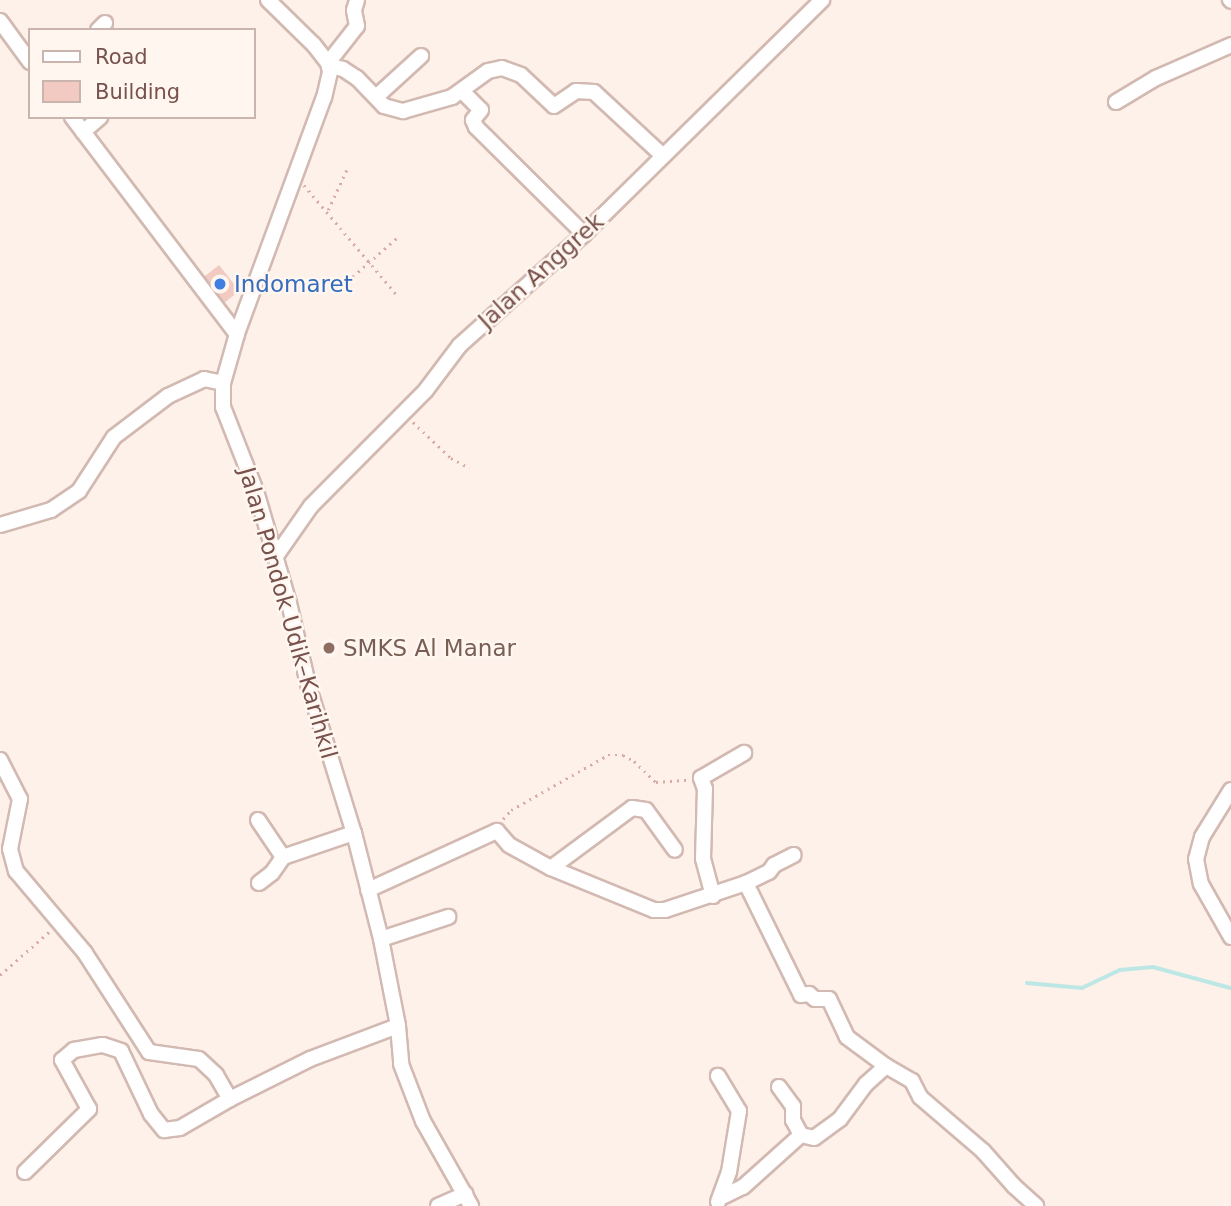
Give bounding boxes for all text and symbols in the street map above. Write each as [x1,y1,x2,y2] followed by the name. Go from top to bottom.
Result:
[28,28,256,119] legend
[95,45,148,69] text: Road
[95,80,180,104] text: Building
[473,207,609,335] street label: Jalan Anggrek
[234,270,353,298] place label: Indomaret
[212,276,228,292] marker: Indomaret
[233,464,343,762] street label: Jalan Pondok Udik–Karihkil
[343,634,516,662] place label: SMKS Al Manar
[321,640,337,656] marker: SMKS Al Manar

